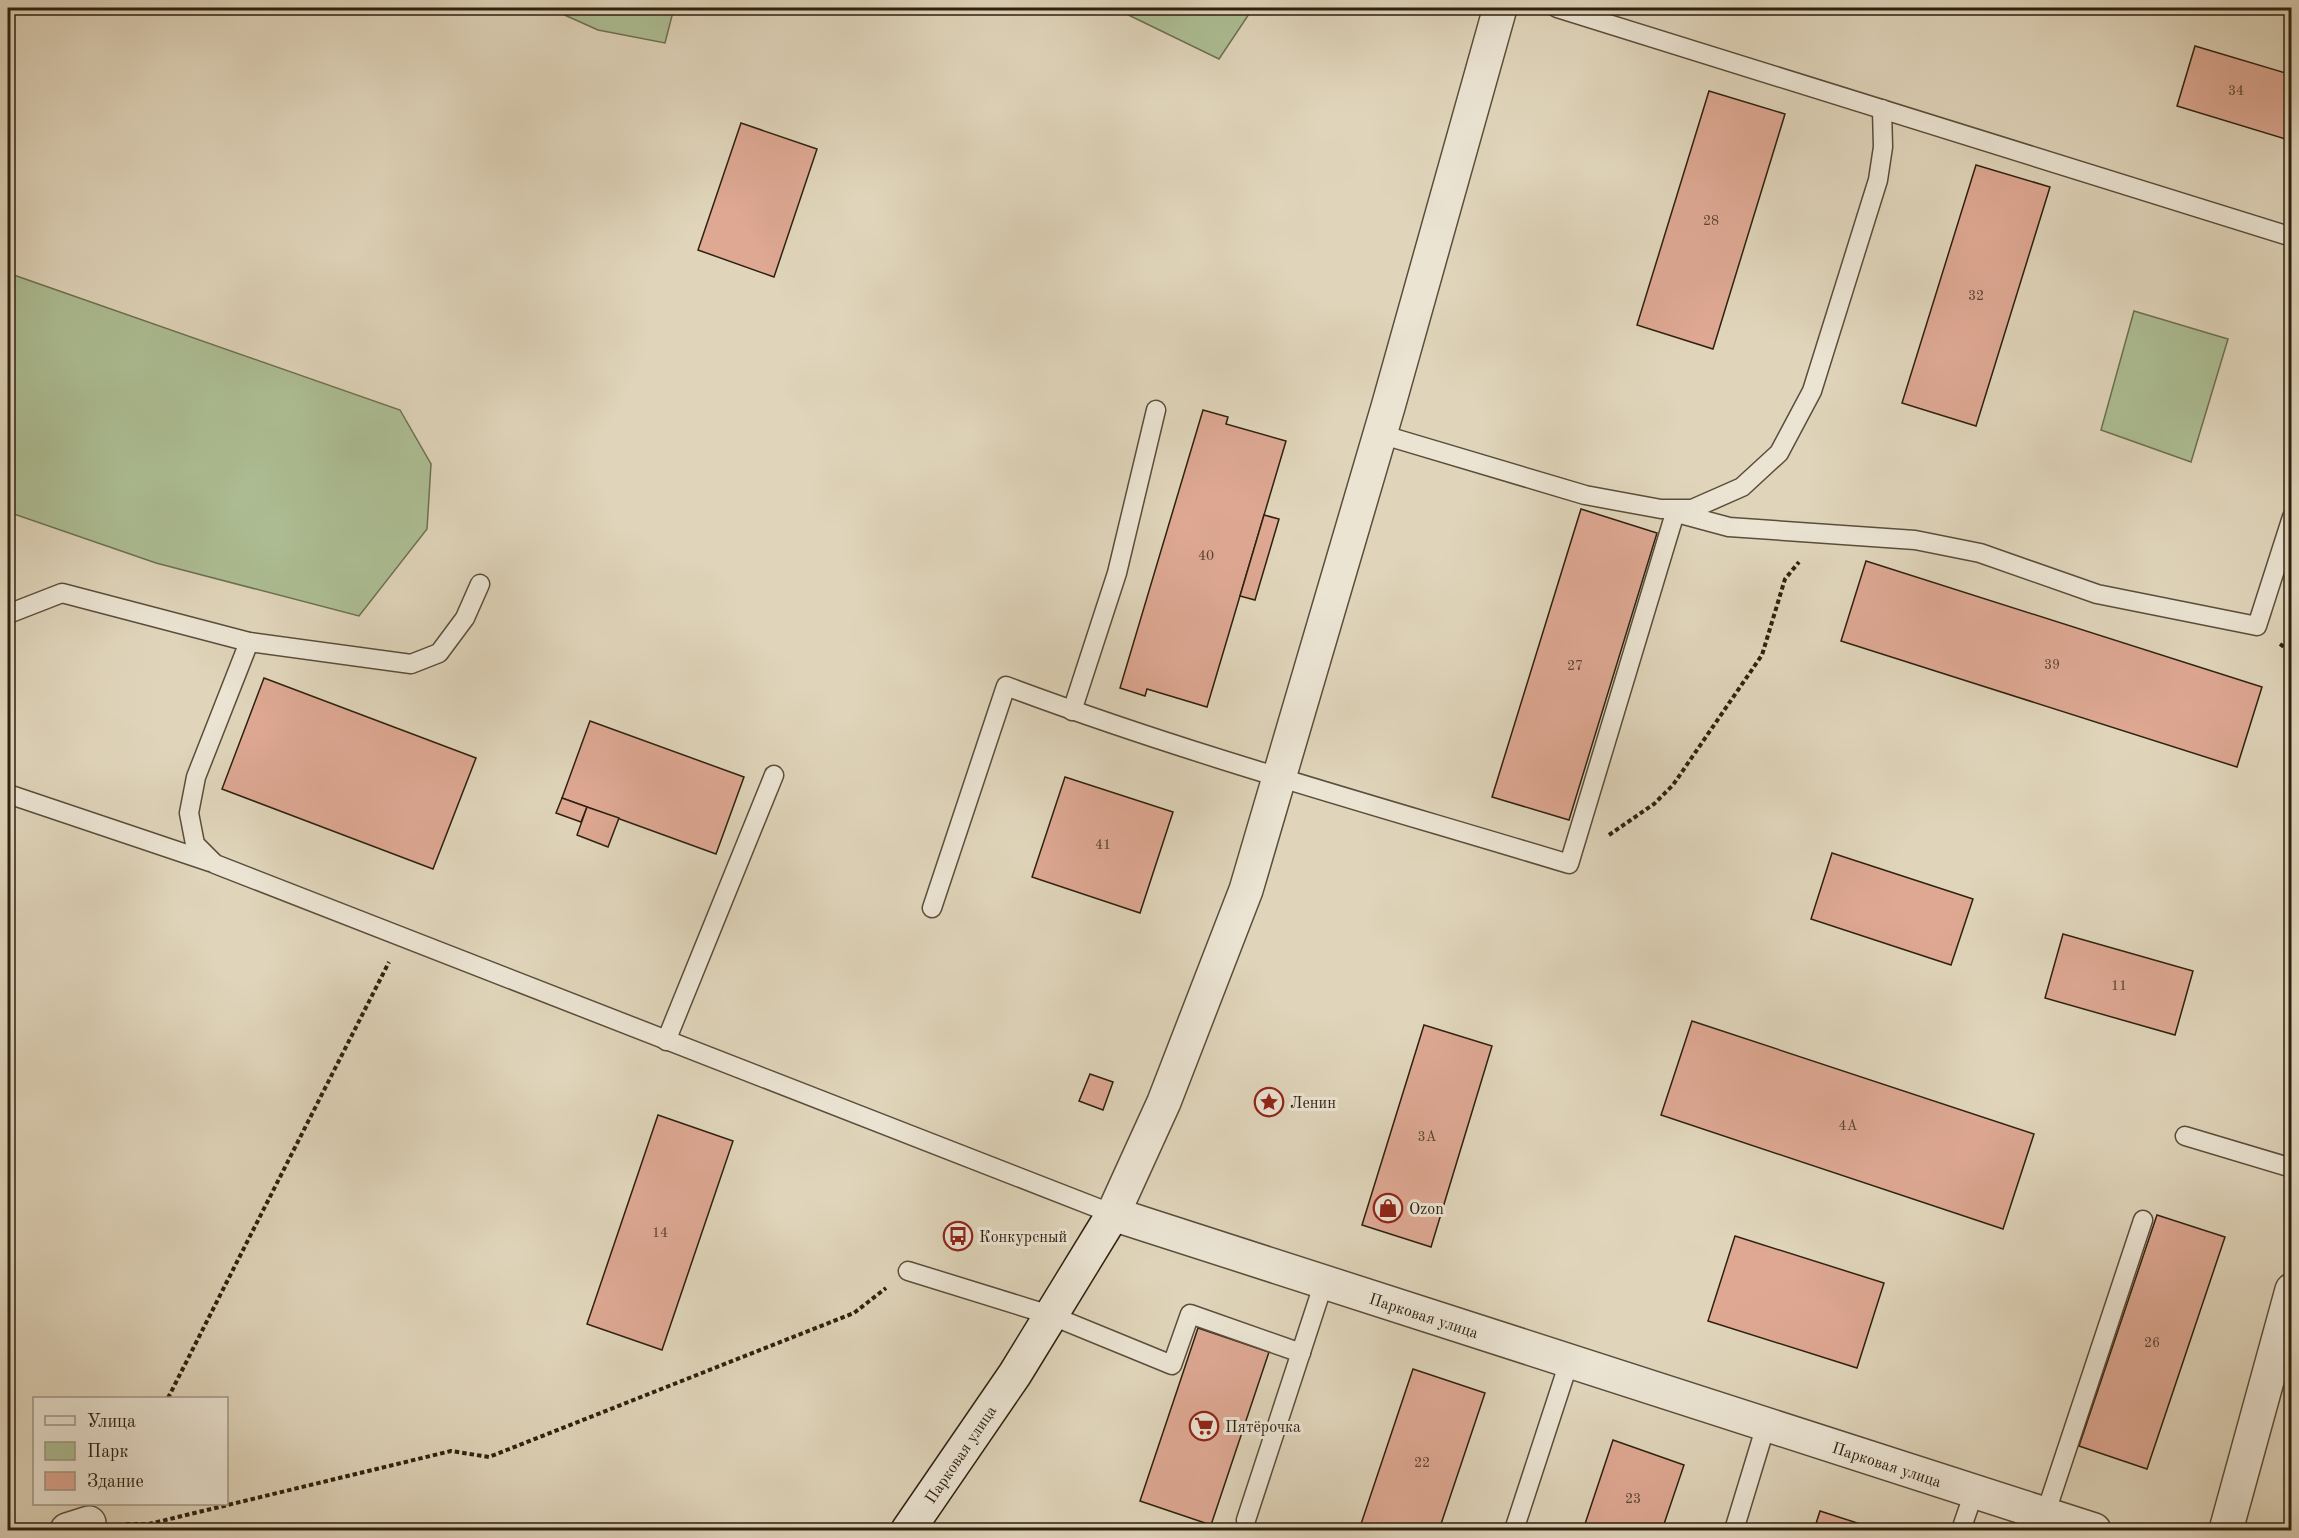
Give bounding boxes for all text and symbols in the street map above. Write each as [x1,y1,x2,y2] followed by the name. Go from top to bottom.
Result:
[2228,84,2244,98] house number: 34
[1703,214,1719,228] house number: 28
[1968,289,1984,303] house number: 32
[1198,549,1214,563] house number: 40
[2044,658,2060,672] house number: 39
[1567,659,1583,673] house number: 27
[1095,838,1111,852] house number: 41
[2111,979,2127,993] house number: 11
[1253,1086,1285,1118] place icon: Ленин
[1290,1096,1336,1112] place label: Ленин
[1839,1119,1858,1133] house number: 4А
[1418,1130,1437,1144] house number: 3А
[1372,1192,1404,1224] shop icon: Ozon
[1409,1202,1444,1218] place label: Ozon
[942,1220,974,1252] bus stop icon: Конкурсный
[652,1226,668,1240] house number: 14
[979,1230,1067,1246] place label: Конкурсный
[1367,1292,1480,1342] street label: Парковая улица
[2144,1336,2160,1350] house number: 26
[33,1397,228,1505] legend
[923,1403,1000,1507] street label: Парковая улица
[1188,1410,1220,1442] supermarket icon: Пятёрочка
[87,1413,136,1431] text: Улица
[1225,1420,1301,1436] place label: Пятёрочка
[1830,1441,1943,1491] street label: Парковая улица
[87,1443,128,1461] text: Парк
[1414,1456,1430,1470] house number: 22
[87,1473,144,1491] text: Здание
[1625,1492,1641,1506] house number: 23

